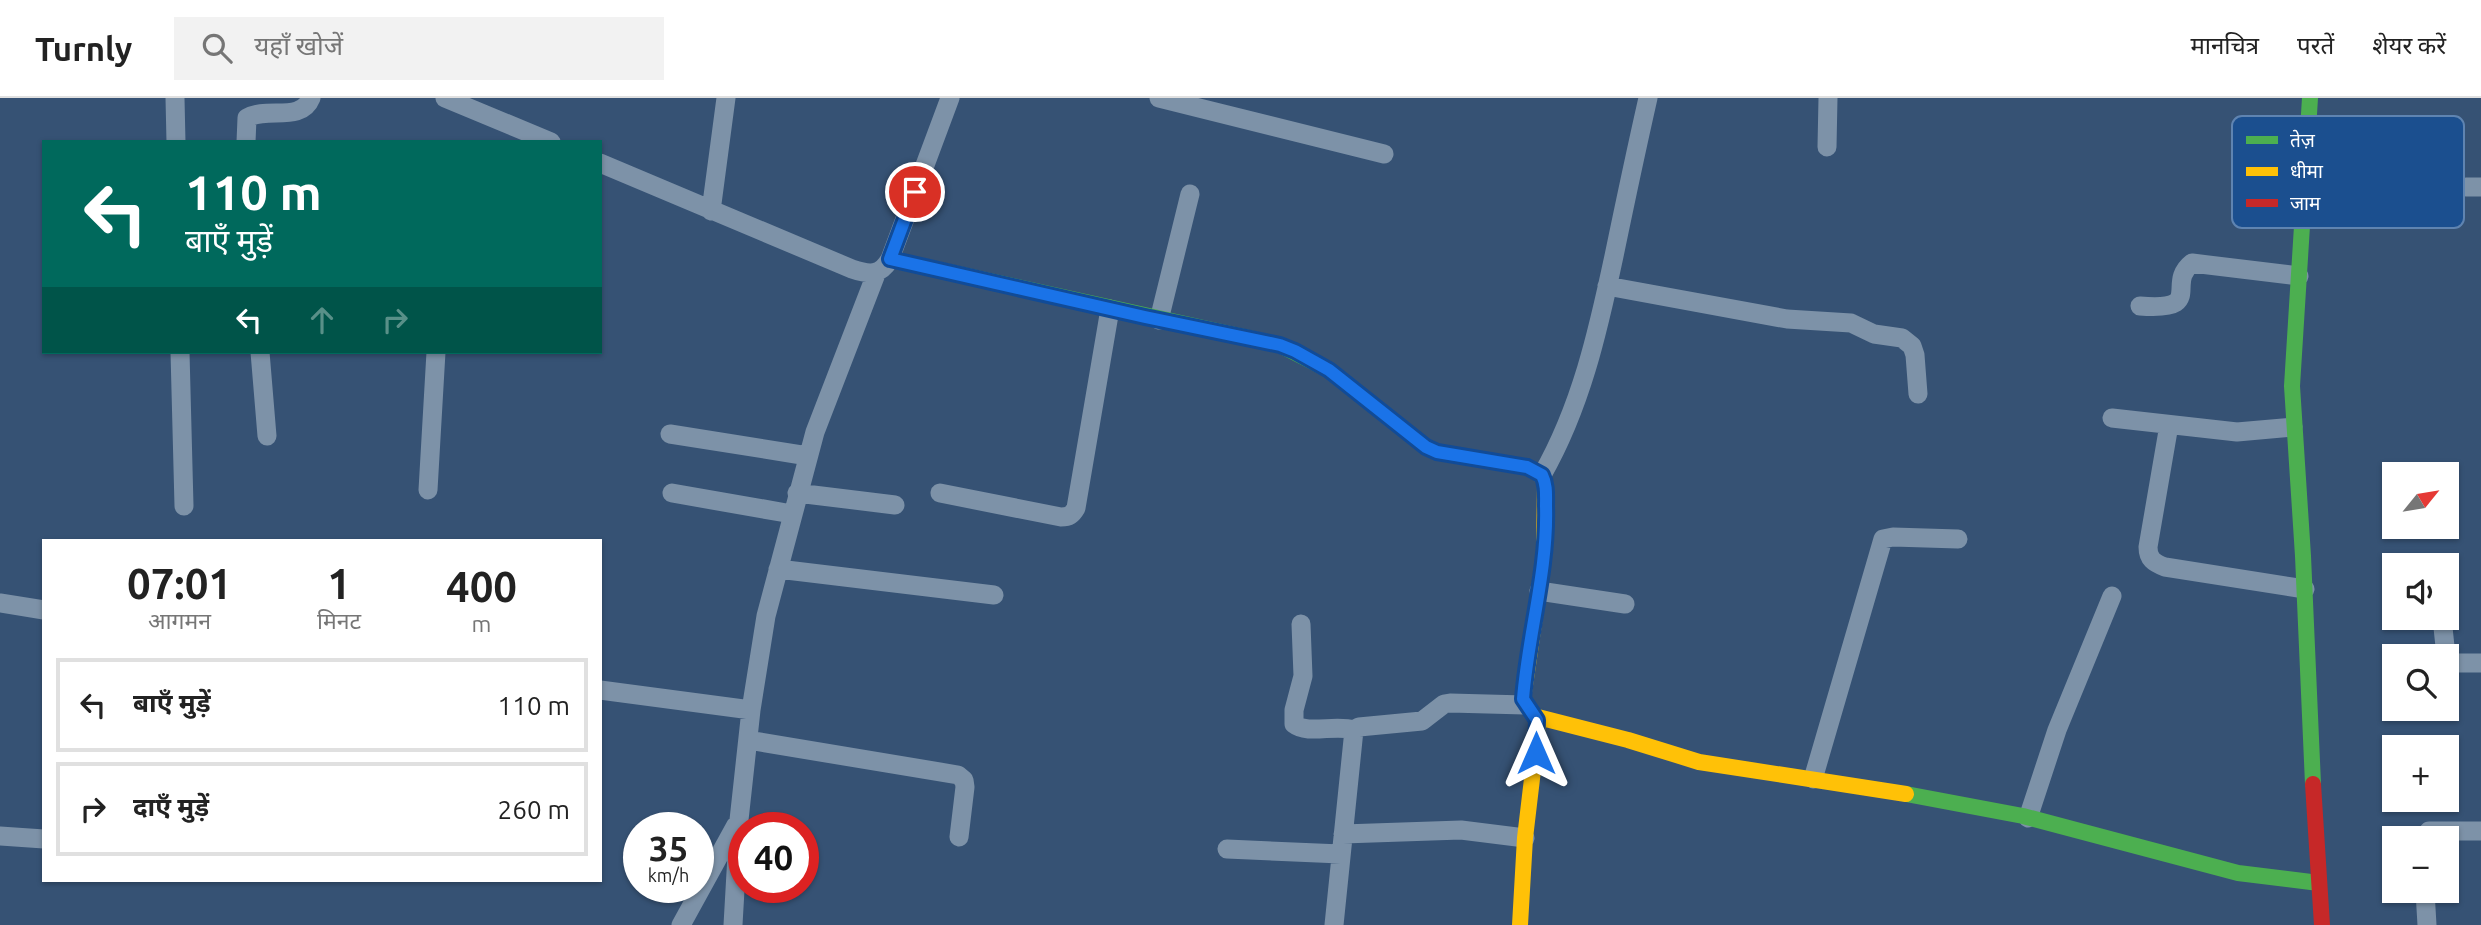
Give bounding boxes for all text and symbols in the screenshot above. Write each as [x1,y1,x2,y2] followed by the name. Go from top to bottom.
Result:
[174,17,664,80] search box
[198,29,236,67] icon: search
[35,30,132,67] text: Turnly
[254,31,343,60] text: यहाँ खोजें
[2190,32,2259,59] text: मानचित्र
[2297,32,2334,59] text: परतें
[2372,32,2446,59] text: शेयर करें
[2232,116,2464,228] legend
[2290,129,2316,151] text: तेज़
[2290,160,2324,182] text: धीमा
[885,162,945,222] pin
[185,164,322,219] text: 110 m
[70,168,161,259] icon: left
[896,173,934,211] icon: arrive
[2290,192,2321,214] text: जाम
[185,222,273,258] text: बाएँ मुड़ें
[230,301,268,339] icon: left
[303,301,341,339] icon: ahead
[376,301,414,339] icon: right
[2382,462,2459,539] north arrow
[2382,462,2459,903] map controls
[2382,553,2459,630] button: sound
[127,560,232,607] text: 07:01
[327,560,351,607] text: 1
[446,563,517,610] text: 400
[148,608,211,633] text: आगमन
[317,608,361,633] text: मिनट
[472,611,491,636] text: m
[2382,644,2459,721] button: search
[74,686,112,724] icon: left
[133,688,210,717] text: बाएँ मुड़ें
[498,691,570,720] text: 110 m
[1499,716,1573,790] position arrow
[2382,735,2459,812] button: +
[74,790,112,828] icon: right
[133,792,209,821] text: दाएँ मुड़ें
[498,795,570,824] text: 260 m
[728,812,819,903] speed limit sign: 40
[2382,826,2459,903] button: −
[649,828,688,868] text: 35
[648,865,689,885] text: km/h

